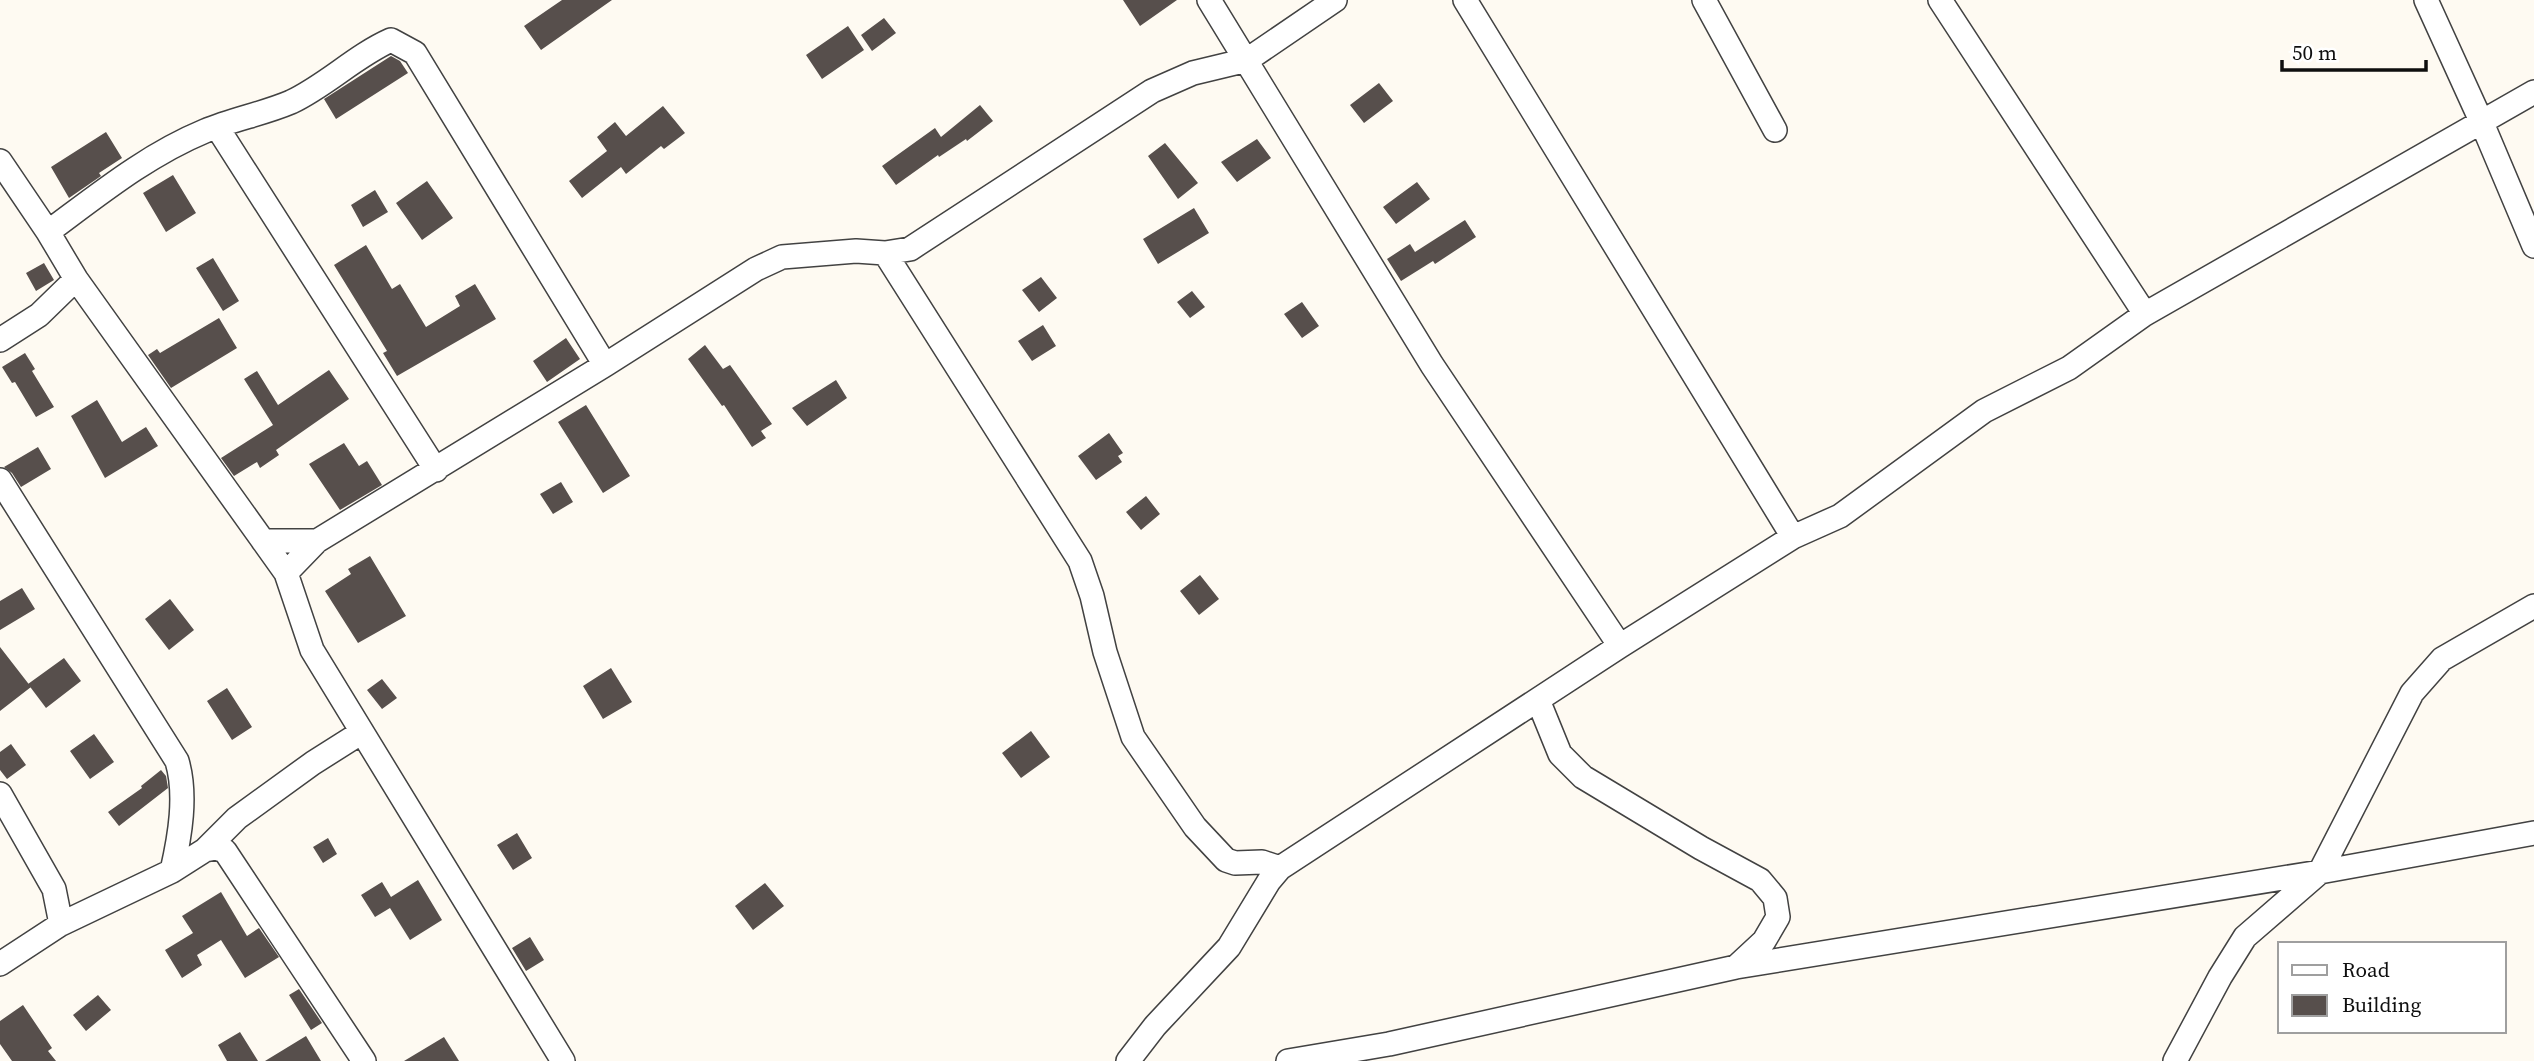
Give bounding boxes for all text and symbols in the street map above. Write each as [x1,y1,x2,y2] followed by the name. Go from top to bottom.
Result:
[2282,28,2426,72] scale bar
[2292,38,2337,67] text: 50 m
[2278,942,2506,1033] legend
[2342,955,2390,984] text: Road
[2342,990,2421,1019] text: Building

